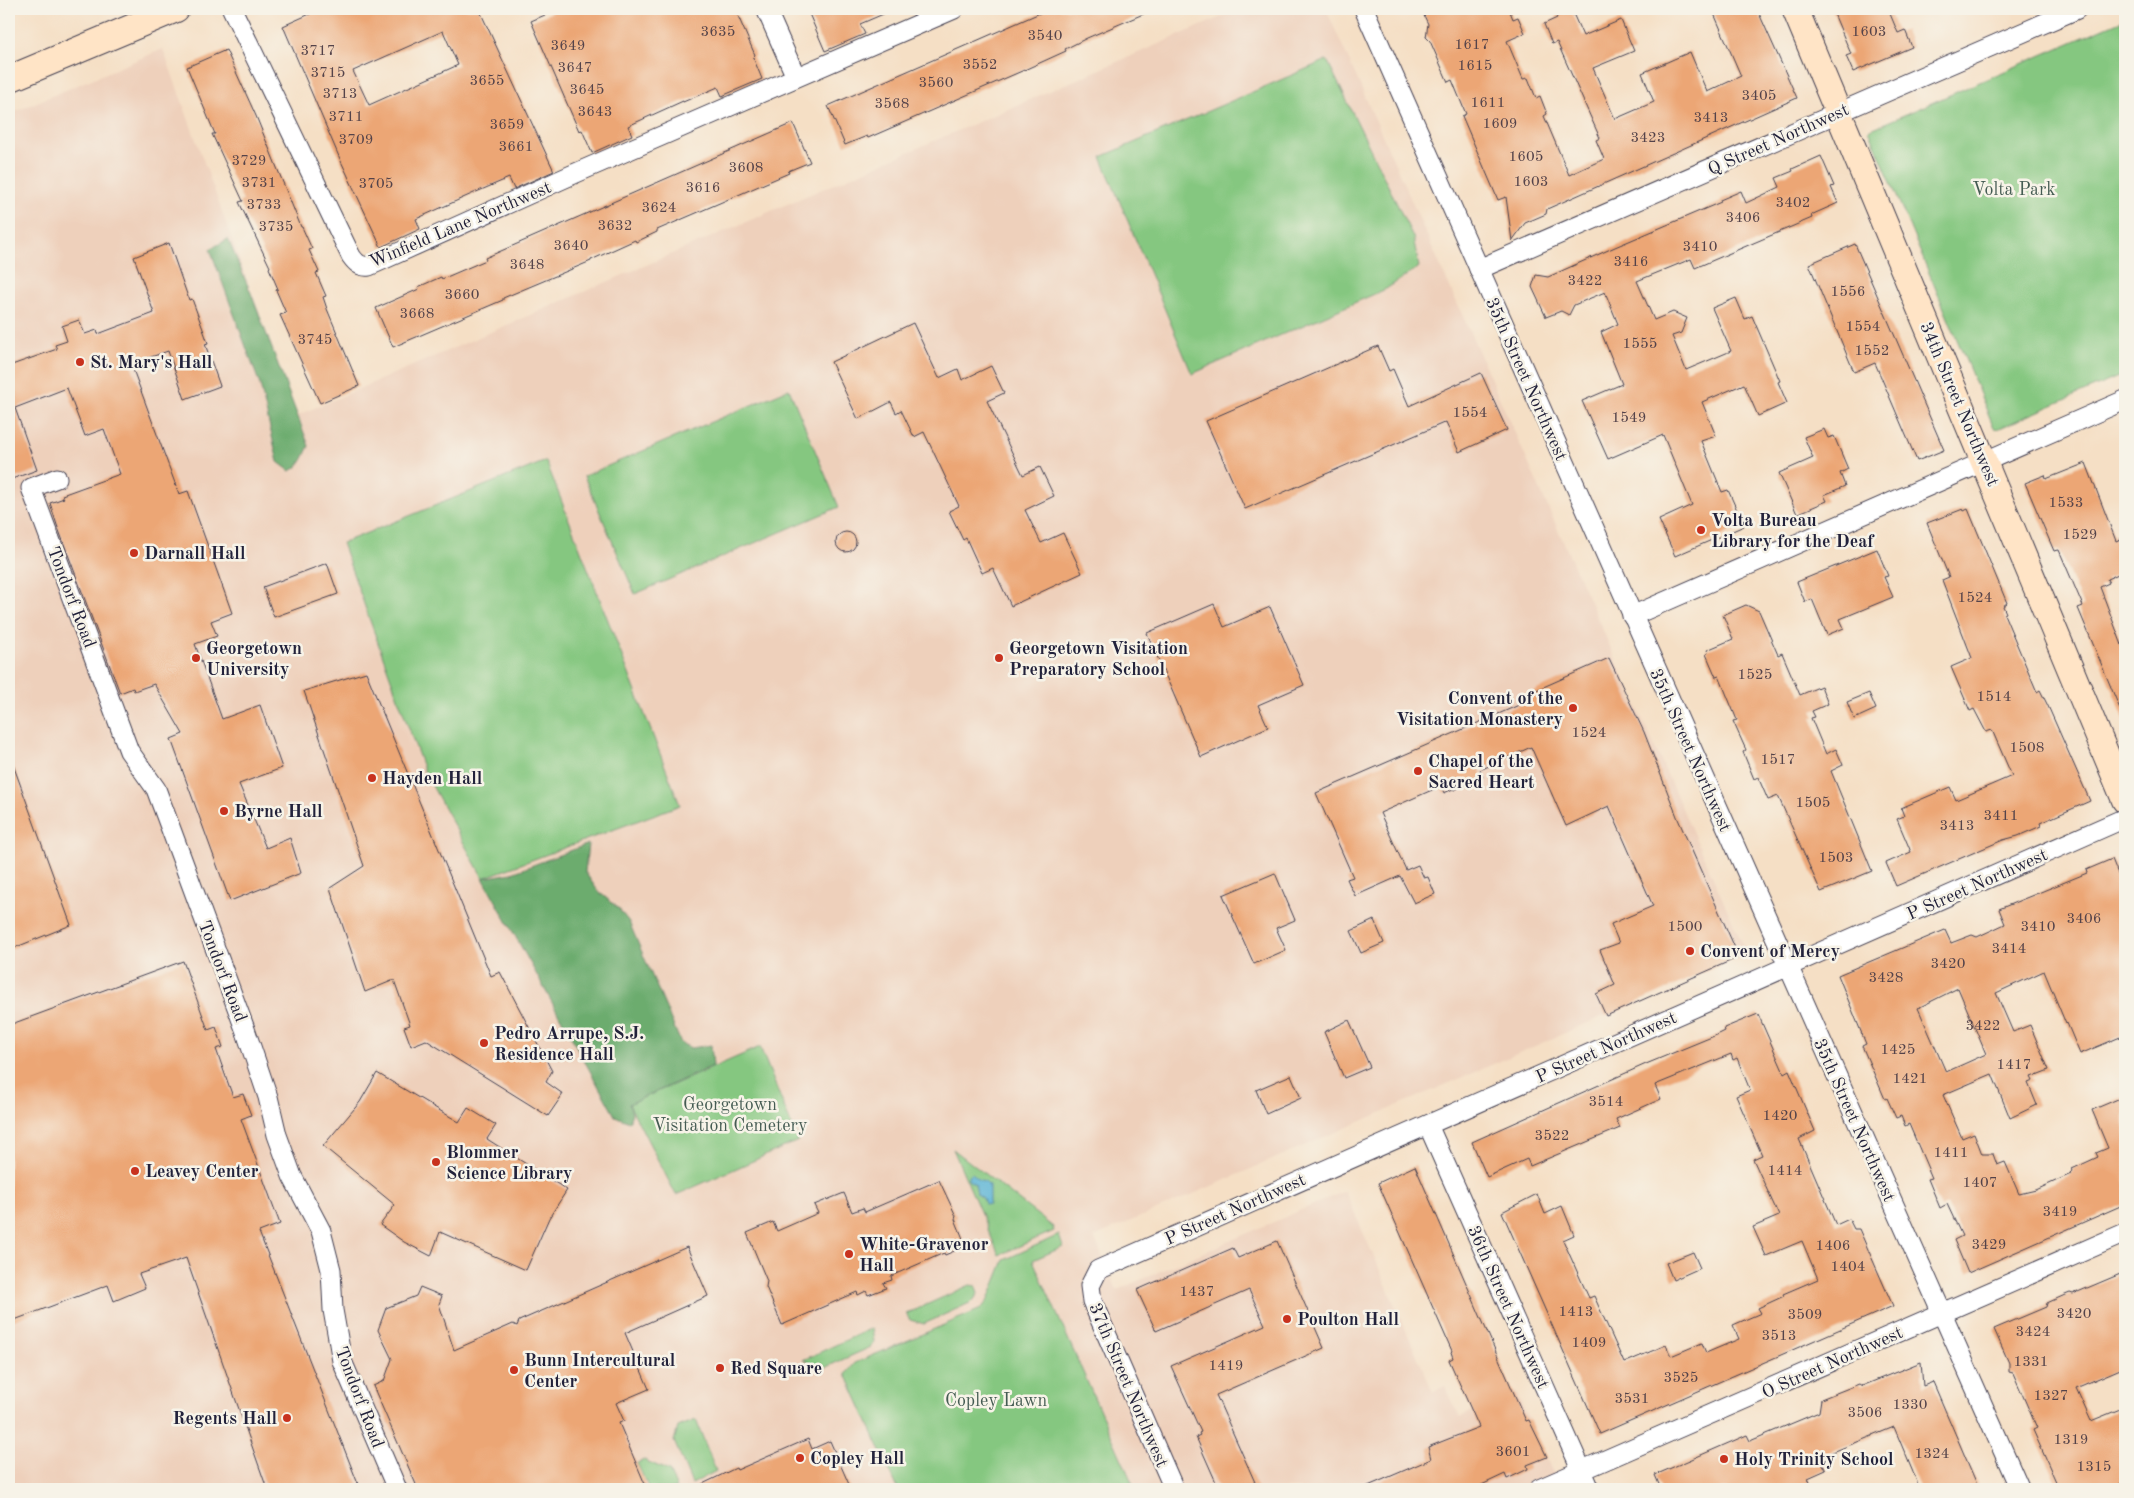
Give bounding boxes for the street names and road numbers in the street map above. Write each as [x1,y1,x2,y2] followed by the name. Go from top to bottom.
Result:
[1705,101,1852,179] street label: Q Street Northwest
[367,178,554,271] street label: Winfield Lane Northwest
[1482,295,1570,464] street label: 35th Street Northwest
[1916,320,2002,489] street label: 34th Street Northwest
[43,544,99,651] street label: Tondorf Road
[1646,666,1734,835] street label: 35th Street Northwest
[1904,846,2050,924] street label: P Street Northwest
[194,918,250,1025] street label: Tondorf Road
[1533,1009,1679,1087] street label: P Street Northwest
[1810,1036,1898,1205] street label: 35th Street Northwest
[1162,1171,1308,1249] street label: P Street Northwest
[1464,1223,1552,1392] street label: 36th Street Northwest
[1085,1301,1171,1470] street label: 37th Street Northwest
[1759,1324,1906,1402] street label: O Street Northwest
[331,1344,387,1451] street label: Tondorf Road

